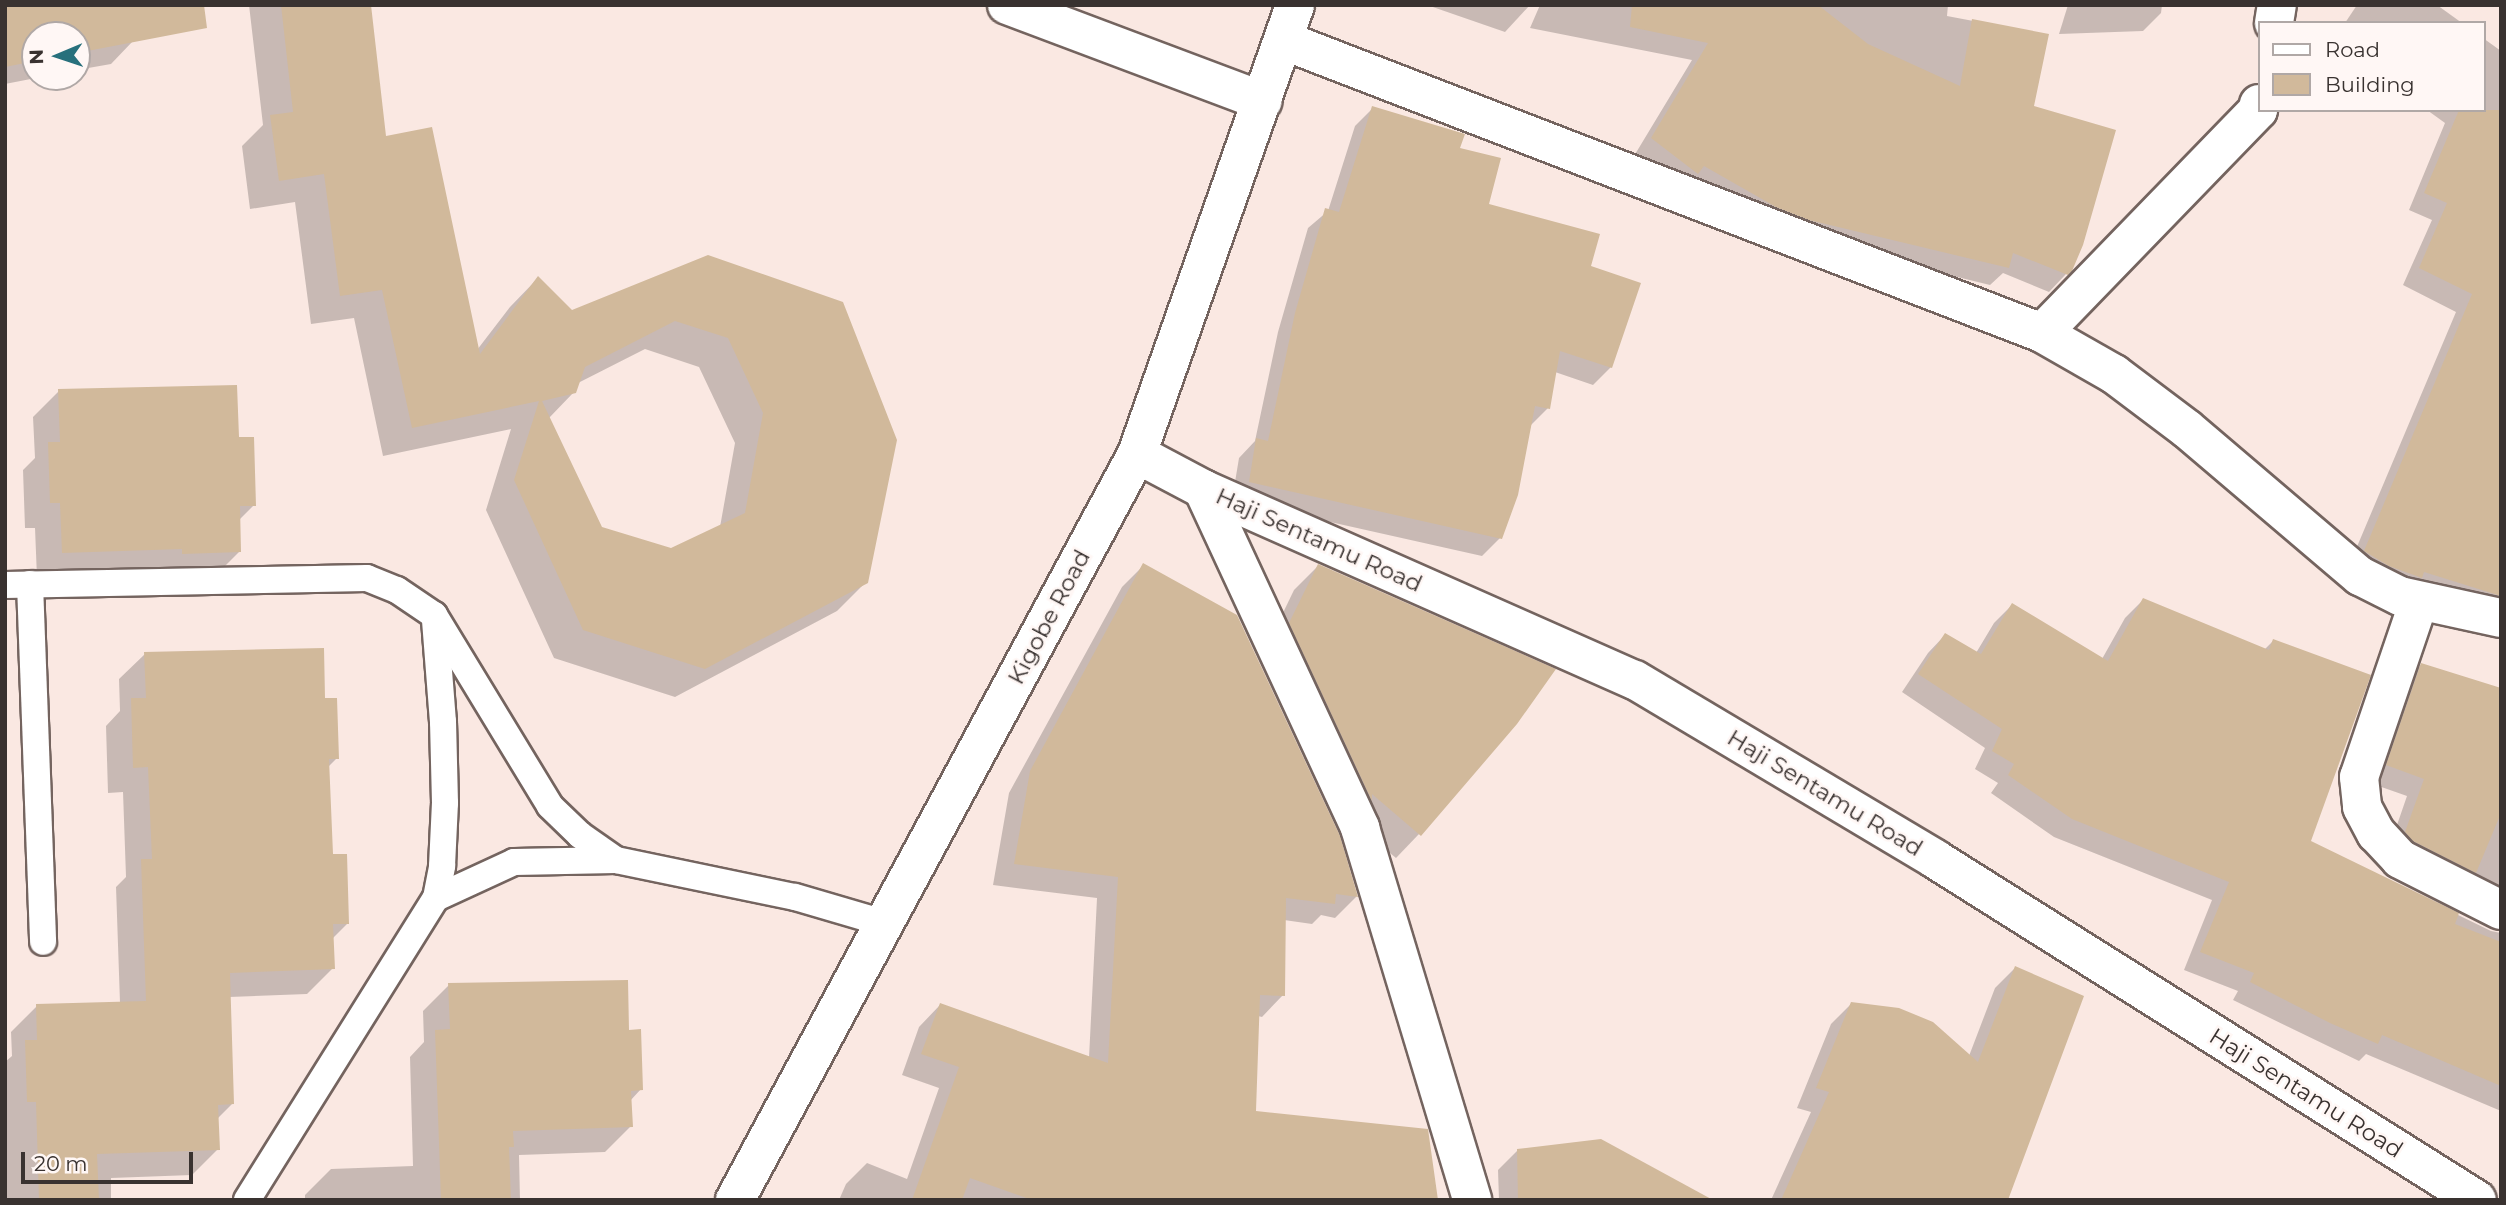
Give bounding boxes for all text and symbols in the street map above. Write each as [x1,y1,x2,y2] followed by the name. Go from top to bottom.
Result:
[21,21,91,91] north arrow
[2258,21,2485,112] legend
[2325,37,2380,62] text: Road
[25,49,48,65] text: N
[2325,72,2415,97] text: Building
[1212,482,1426,598] street label: Haji Sentamu Road
[1002,545,1096,689] street label: Kigobe Road
[1722,724,1928,862] street label: Haji Sentamu Road
[2204,1022,2408,1164] street label: Haji Sentamu Road
[24,1138,196,1182] scale bar
[34,1151,88,1176] text: 20 m

